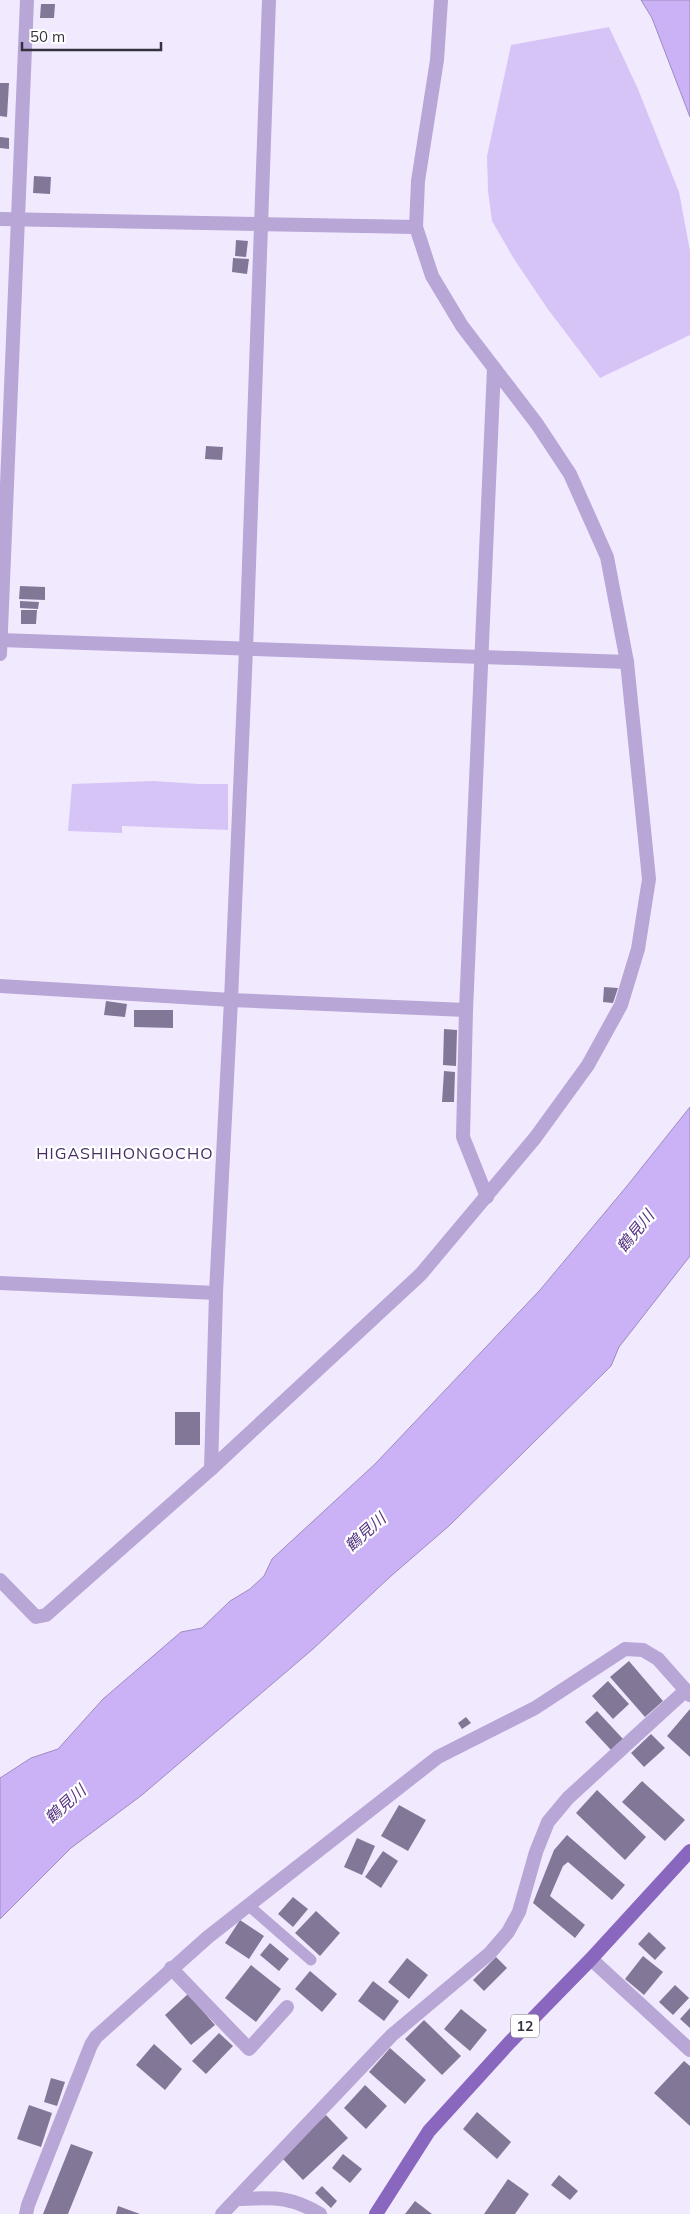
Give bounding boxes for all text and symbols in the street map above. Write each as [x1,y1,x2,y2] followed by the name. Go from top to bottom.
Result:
[22,20,161,52] scale bar
[30,27,65,46] text: 50 m
[36,1143,214,1163] district label: HIGASHIHONGOCHO
[612,1205,659,1256] water label: 鶴見川
[340,1507,391,1555] water label: 鶴見川
[40,1779,91,1827] water label: 鶴見川
[511,2014,539,2038] road number: 12

